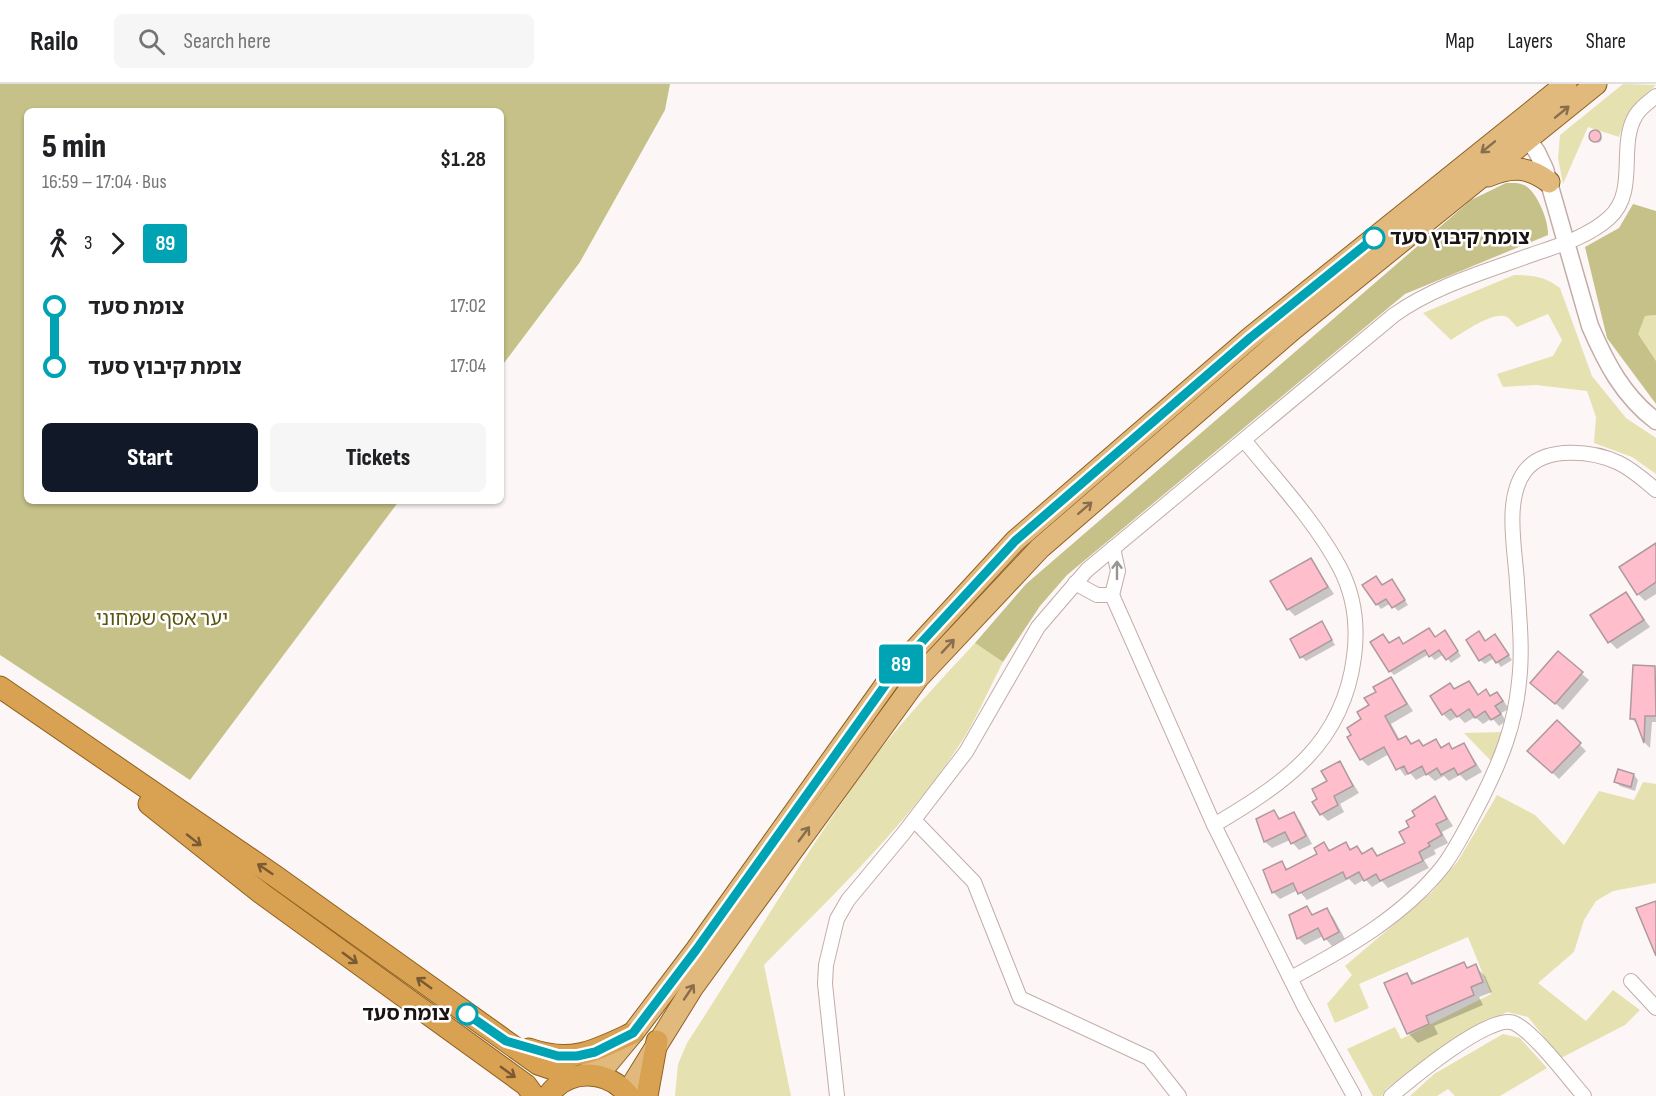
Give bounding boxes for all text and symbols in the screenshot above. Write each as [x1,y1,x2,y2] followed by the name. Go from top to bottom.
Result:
[114,14,534,68] search box
[30,25,78,58] text: Railo
[135,25,168,58] icon: search
[183,28,271,55] text: Search here
[1445,29,1474,54] text: Map
[1507,29,1553,54] text: Layers
[1586,29,1626,54] text: Share
[1554,105,1570,118] one-way arrow
[42,127,106,167] text: 5 min
[1480,141,1496,154] one-way arrow
[440,146,486,173] text: $1.28
[42,170,167,194] text: 16:59 – 17:04 · Bus
[1390,226,1530,250] place label: צומת קיבוץ סעד
[42,227,75,260] icon: walk
[101,227,134,260] icon: forward
[1363,227,1385,249] marker: צומת קיבוץ סעד
[84,231,92,255] text: 3
[155,231,175,256] text: 89
[88,294,185,321] text: צומת סעד
[450,294,486,318] text: 17:02
[88,354,242,381] text: צומת קיבוץ סעד
[450,354,486,378] text: 17:04
[42,423,258,492] button: Start
[270,423,486,492] button: Tickets
[1077,501,1092,515] one-way arrow
[1111,561,1123,581] one-way arrow
[96,607,228,631] park label: יער אסף שמחוני
[940,639,954,654] one-way arrow
[874,644,928,684] line badge: 89
[891,652,911,677] text: 89
[798,827,810,843] one-way arrow
[186,834,202,847] one-way arrow
[258,863,274,875] one-way arrow
[341,951,357,964] one-way arrow
[416,976,432,989] one-way arrow
[684,984,696,1001] one-way arrow
[362,1002,450,1026] place label: צומת סעד
[456,1003,478,1025] marker: צומת סעד
[499,1066,515,1078] one-way arrow

